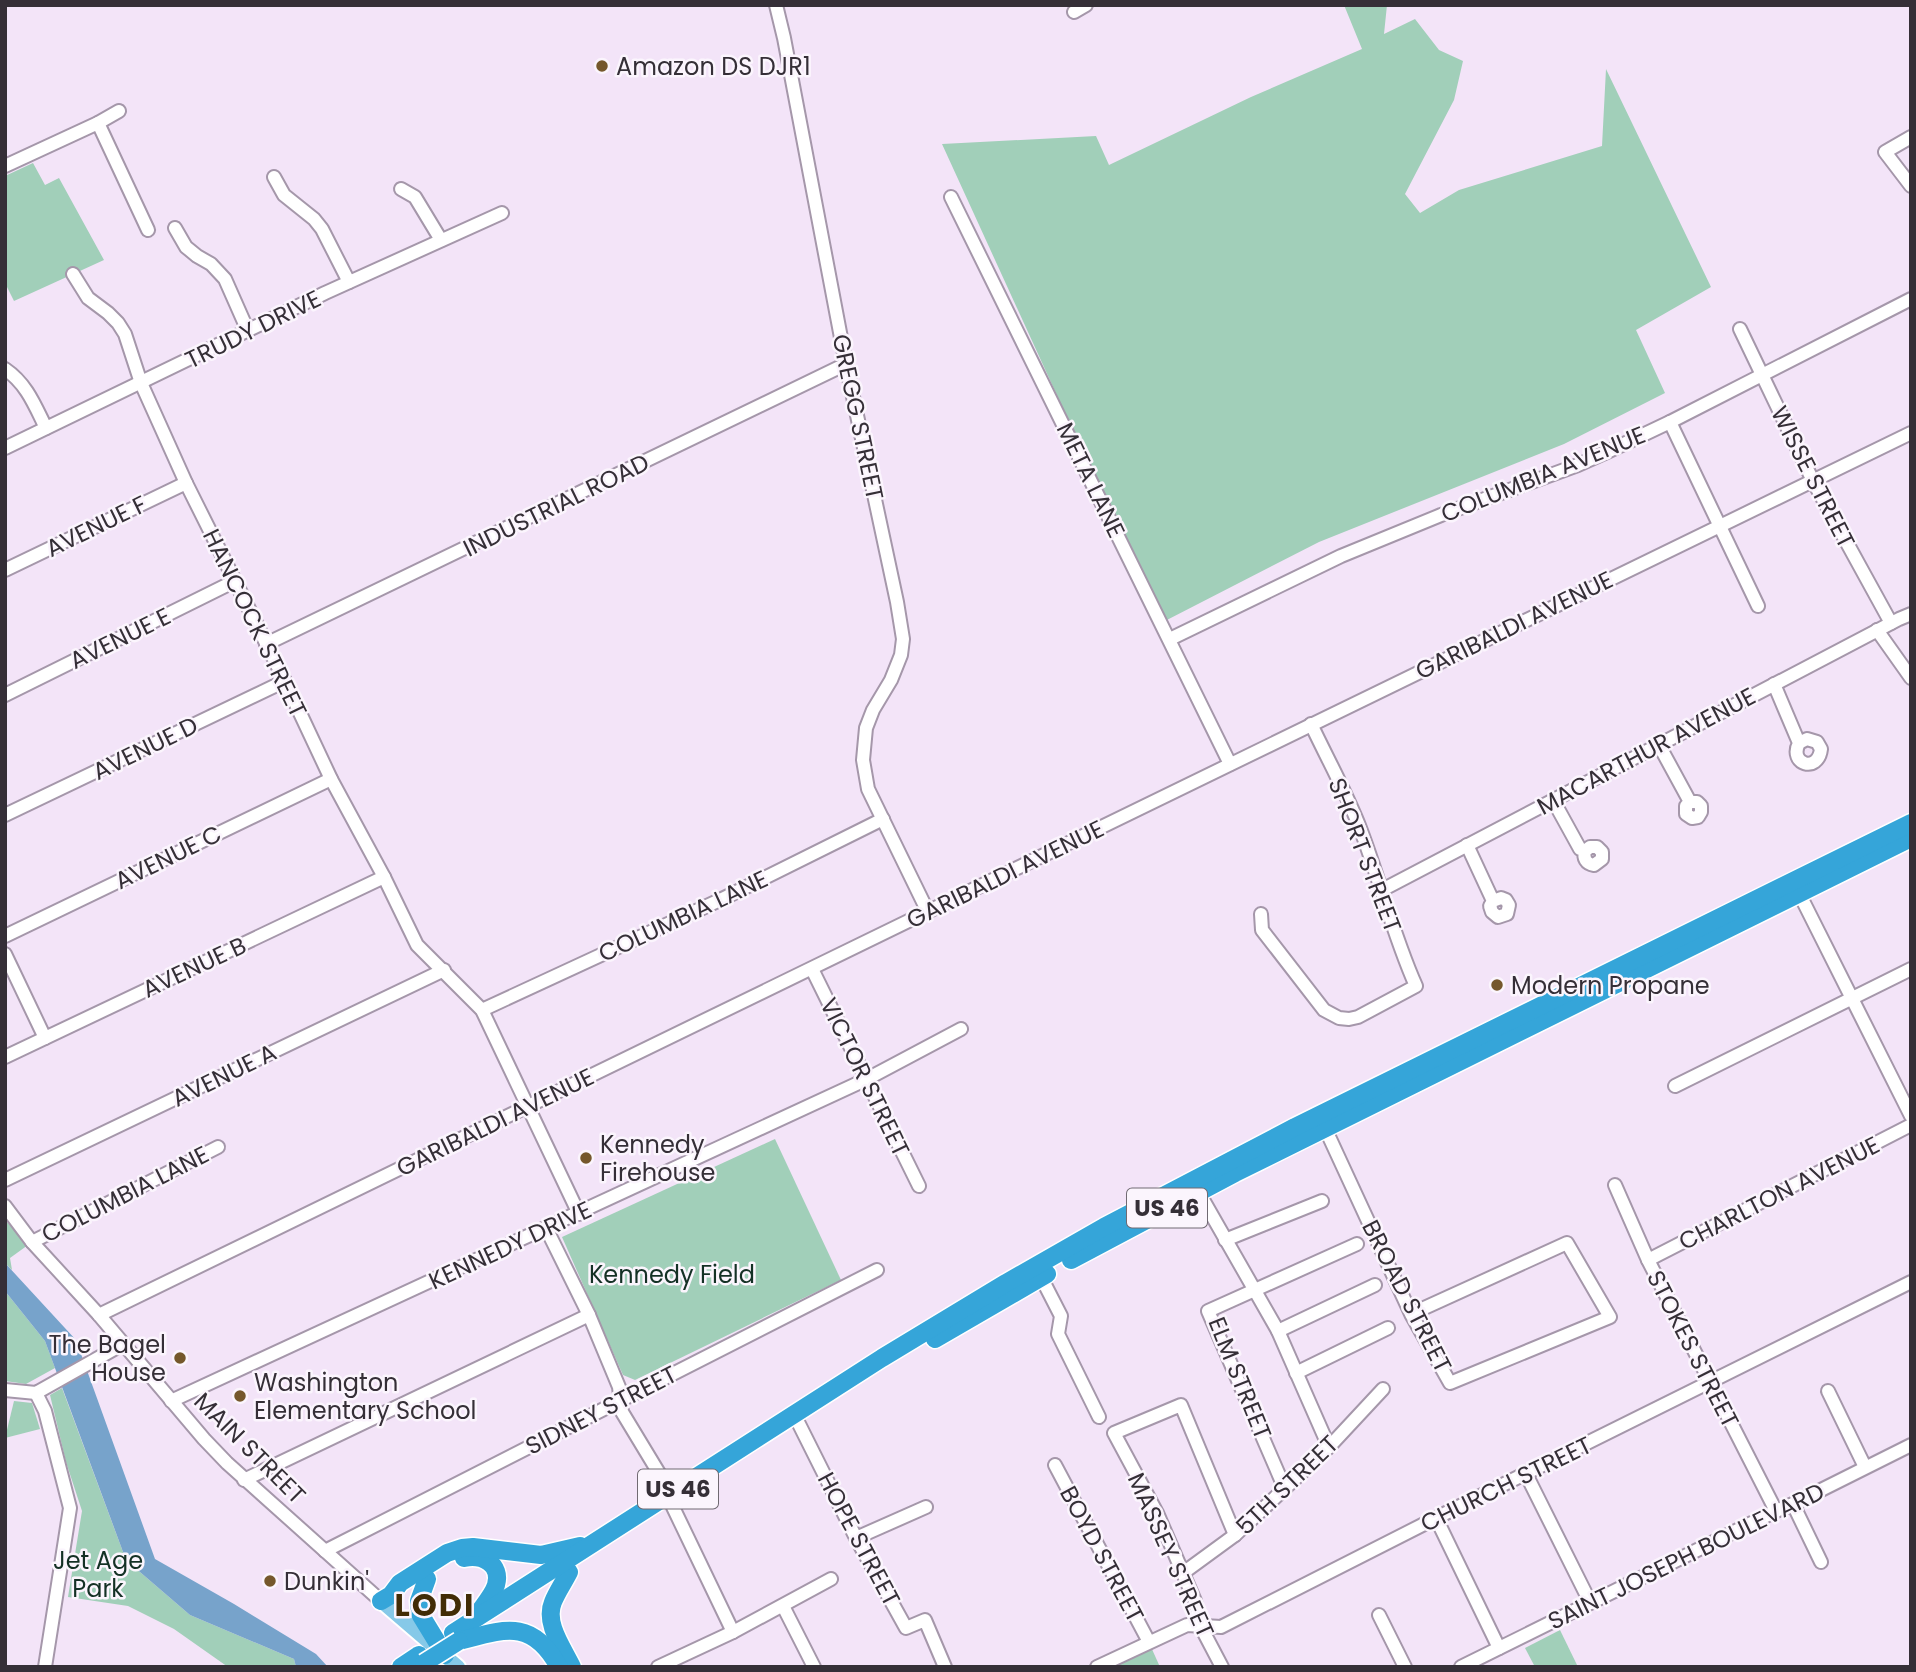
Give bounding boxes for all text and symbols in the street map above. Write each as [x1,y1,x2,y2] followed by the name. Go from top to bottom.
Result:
[616,50,811,83] place label: Amazon DS DJR1
[594,58,610,74] marker: Amazon DS DJR1
[180,282,326,376] street label: TRUDY DRIVE
[824,331,892,503] street label: GREGG STREET
[1763,400,1863,554] street label: WISSE STREET
[1049,417,1133,543] street label: META LANE
[1436,418,1650,530] street label: COLUMBIA AVENUE
[458,446,654,564] street label: INDUSTRIAL ROAD
[40,487,152,565] street label: AVENUE F
[195,523,315,723] street label: HANCOCK STREET
[1410,563,1618,687] street label: GARIBALDI AVENUE
[64,599,176,677] street label: AVENUE E
[1531,679,1761,823] street label: MACARTHUR AVENUE
[87,708,203,788] street label: AVENUE D
[1320,773,1410,937] street label: SHORT STREET
[901,812,1109,936] street label: GARIBALDI AVENUE
[109,817,227,897] street label: AVENUE C
[593,862,773,970] street label: COLUMBIA LANE
[137,929,251,1005] street label: AVENUE B
[1511,969,1710,1002] place label: Modern Propane
[1489,977,1505,993] marker: Modern Propane
[812,992,918,1162] street label: VICTOR STREET
[166,1035,282,1115] street label: AVENUE A
[391,1060,599,1184] street label: GARIBALDI AVENUE
[600,1128,715,1189] place label: Kennedy Firehouse
[1673,1128,1885,1258] street label: CHARLTON AVENUE
[36,1138,214,1250] street label: COLUMBIA LANE
[578,1150,594,1166] marker: Kennedy Firehouse
[1127,1189,1207,1228] road number: US 46
[423,1193,597,1297] street label: KENNEDY DRIVE
[1354,1214,1460,1378] street label: BROAD STREET
[589,1258,755,1291] park label: Kennedy Field
[1639,1265,1747,1433] street label: STOKES STREET
[1201,1312,1279,1444] street label: ELM STREET
[48,1328,166,1389] place label: The Bagel House
[172,1350,188,1366] marker: The Bagel House
[520,1358,682,1462] street label: SIDNEY STREET
[254,1366,477,1427] place label: Washington Elementary School
[187,1385,313,1511] street label: MAIN STREET
[232,1388,248,1404] marker: Washington Elementary School
[1229,1428,1345,1542] street label: 5TH STREET
[1415,1428,1597,1540] street label: CHURCH STREET
[810,1466,908,1612] street label: HOPE STREET
[1120,1467,1222,1643] street label: MASSEY STREET
[638,1470,718,1508] road number: US 46
[1542,1475,1830,1637] street label: SAINT JOSEPH BOULEVARD
[1052,1480,1152,1628] street label: BOYD STREET
[53,1544,143,1605] park label: Jet Age Park
[284,1565,369,1598] place label: Dunkin'
[262,1573,278,1589] marker: Dunkin'
[394,1582,476,1627] district label: LODI

